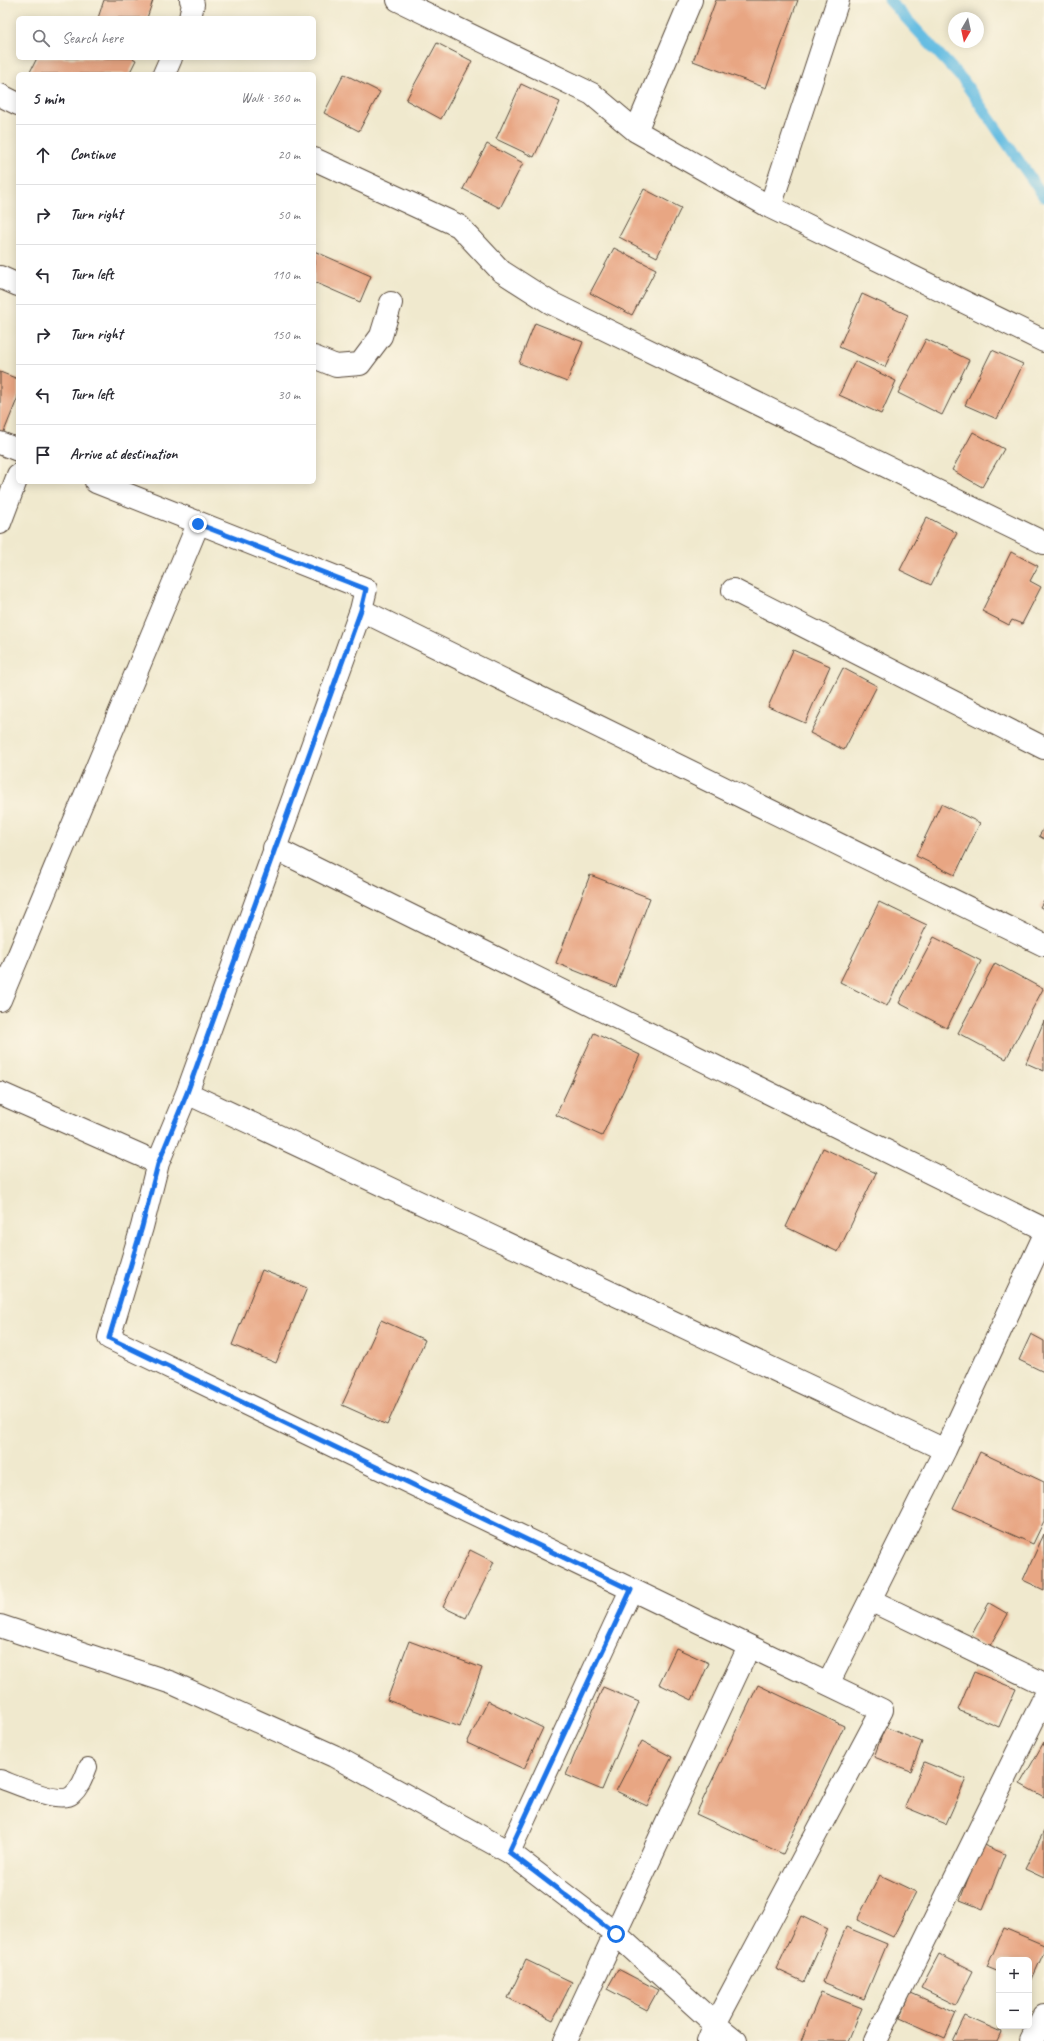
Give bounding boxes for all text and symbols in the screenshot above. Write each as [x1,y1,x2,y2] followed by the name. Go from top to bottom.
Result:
[948,12,984,48] north arrow
[16,16,316,60] search box
[30,27,52,49] icon: search
[62,29,123,48] text: Search here
[32,88,64,109] text: 5 min
[241,90,300,106] text: Walk · 360 m
[32,144,54,166] icon: ahead
[70,145,115,164] text: Continue
[278,147,300,163] text: 20 m
[32,204,54,226] icon: right
[70,205,123,224] text: Turn right
[278,207,300,223] text: 50 m
[32,264,54,286] icon: left
[70,265,113,284] text: Turn left
[272,267,300,283] text: 110 m
[32,324,54,346] icon: right
[70,325,123,344] text: Turn right
[272,327,300,343] text: 150 m
[32,384,54,406] icon: left
[70,385,113,404] text: Turn left
[278,387,300,403] text: 30 m
[32,444,54,466] icon: arrive
[70,445,177,464] text: Arrive at destination
[189,515,207,533] route end
[607,1925,625,1943] route start
[996,1957,1032,2029] map controls
[996,1957,1032,1993] button: +
[996,1993,1032,2029] button: −

